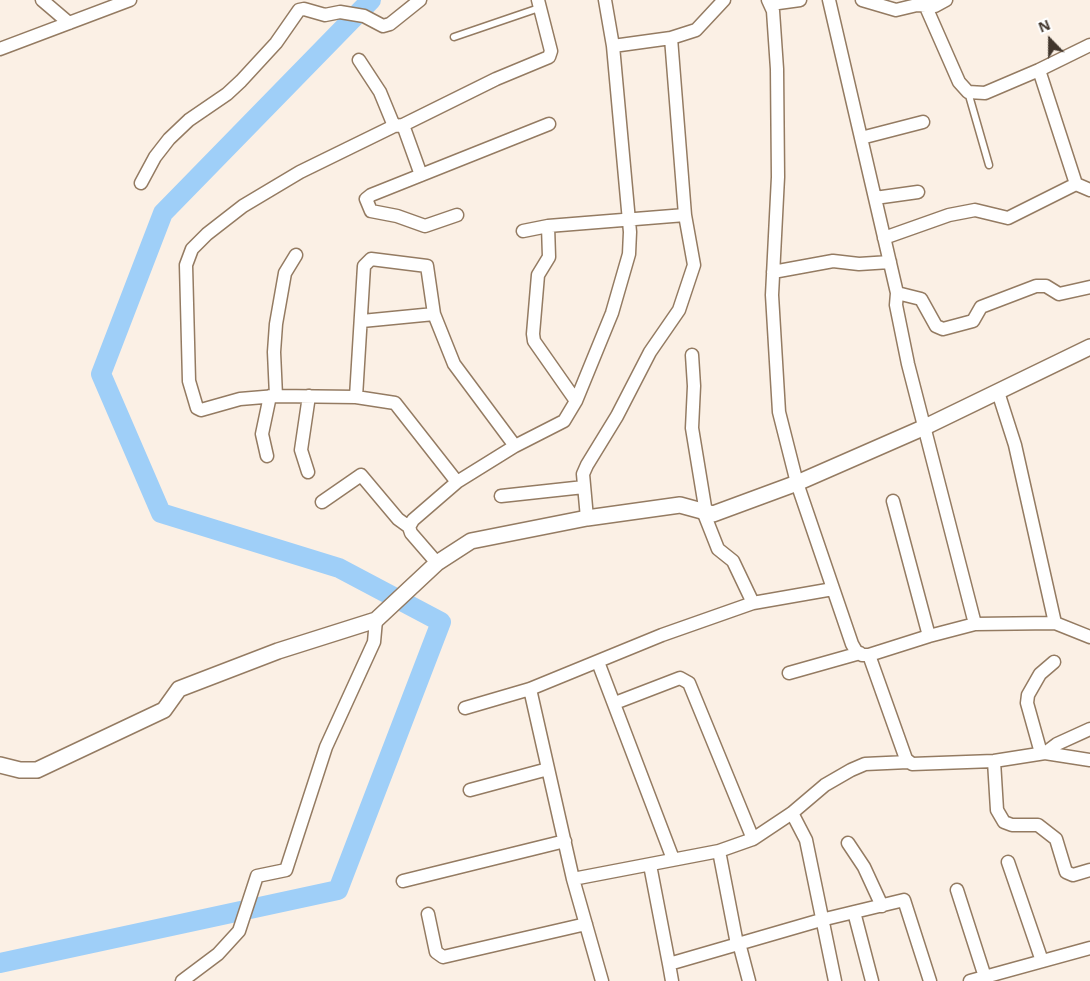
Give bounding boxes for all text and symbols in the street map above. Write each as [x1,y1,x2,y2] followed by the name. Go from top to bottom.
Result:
[1025,15,1075,65] north arrow
[1035,15,1053,37] text: N

